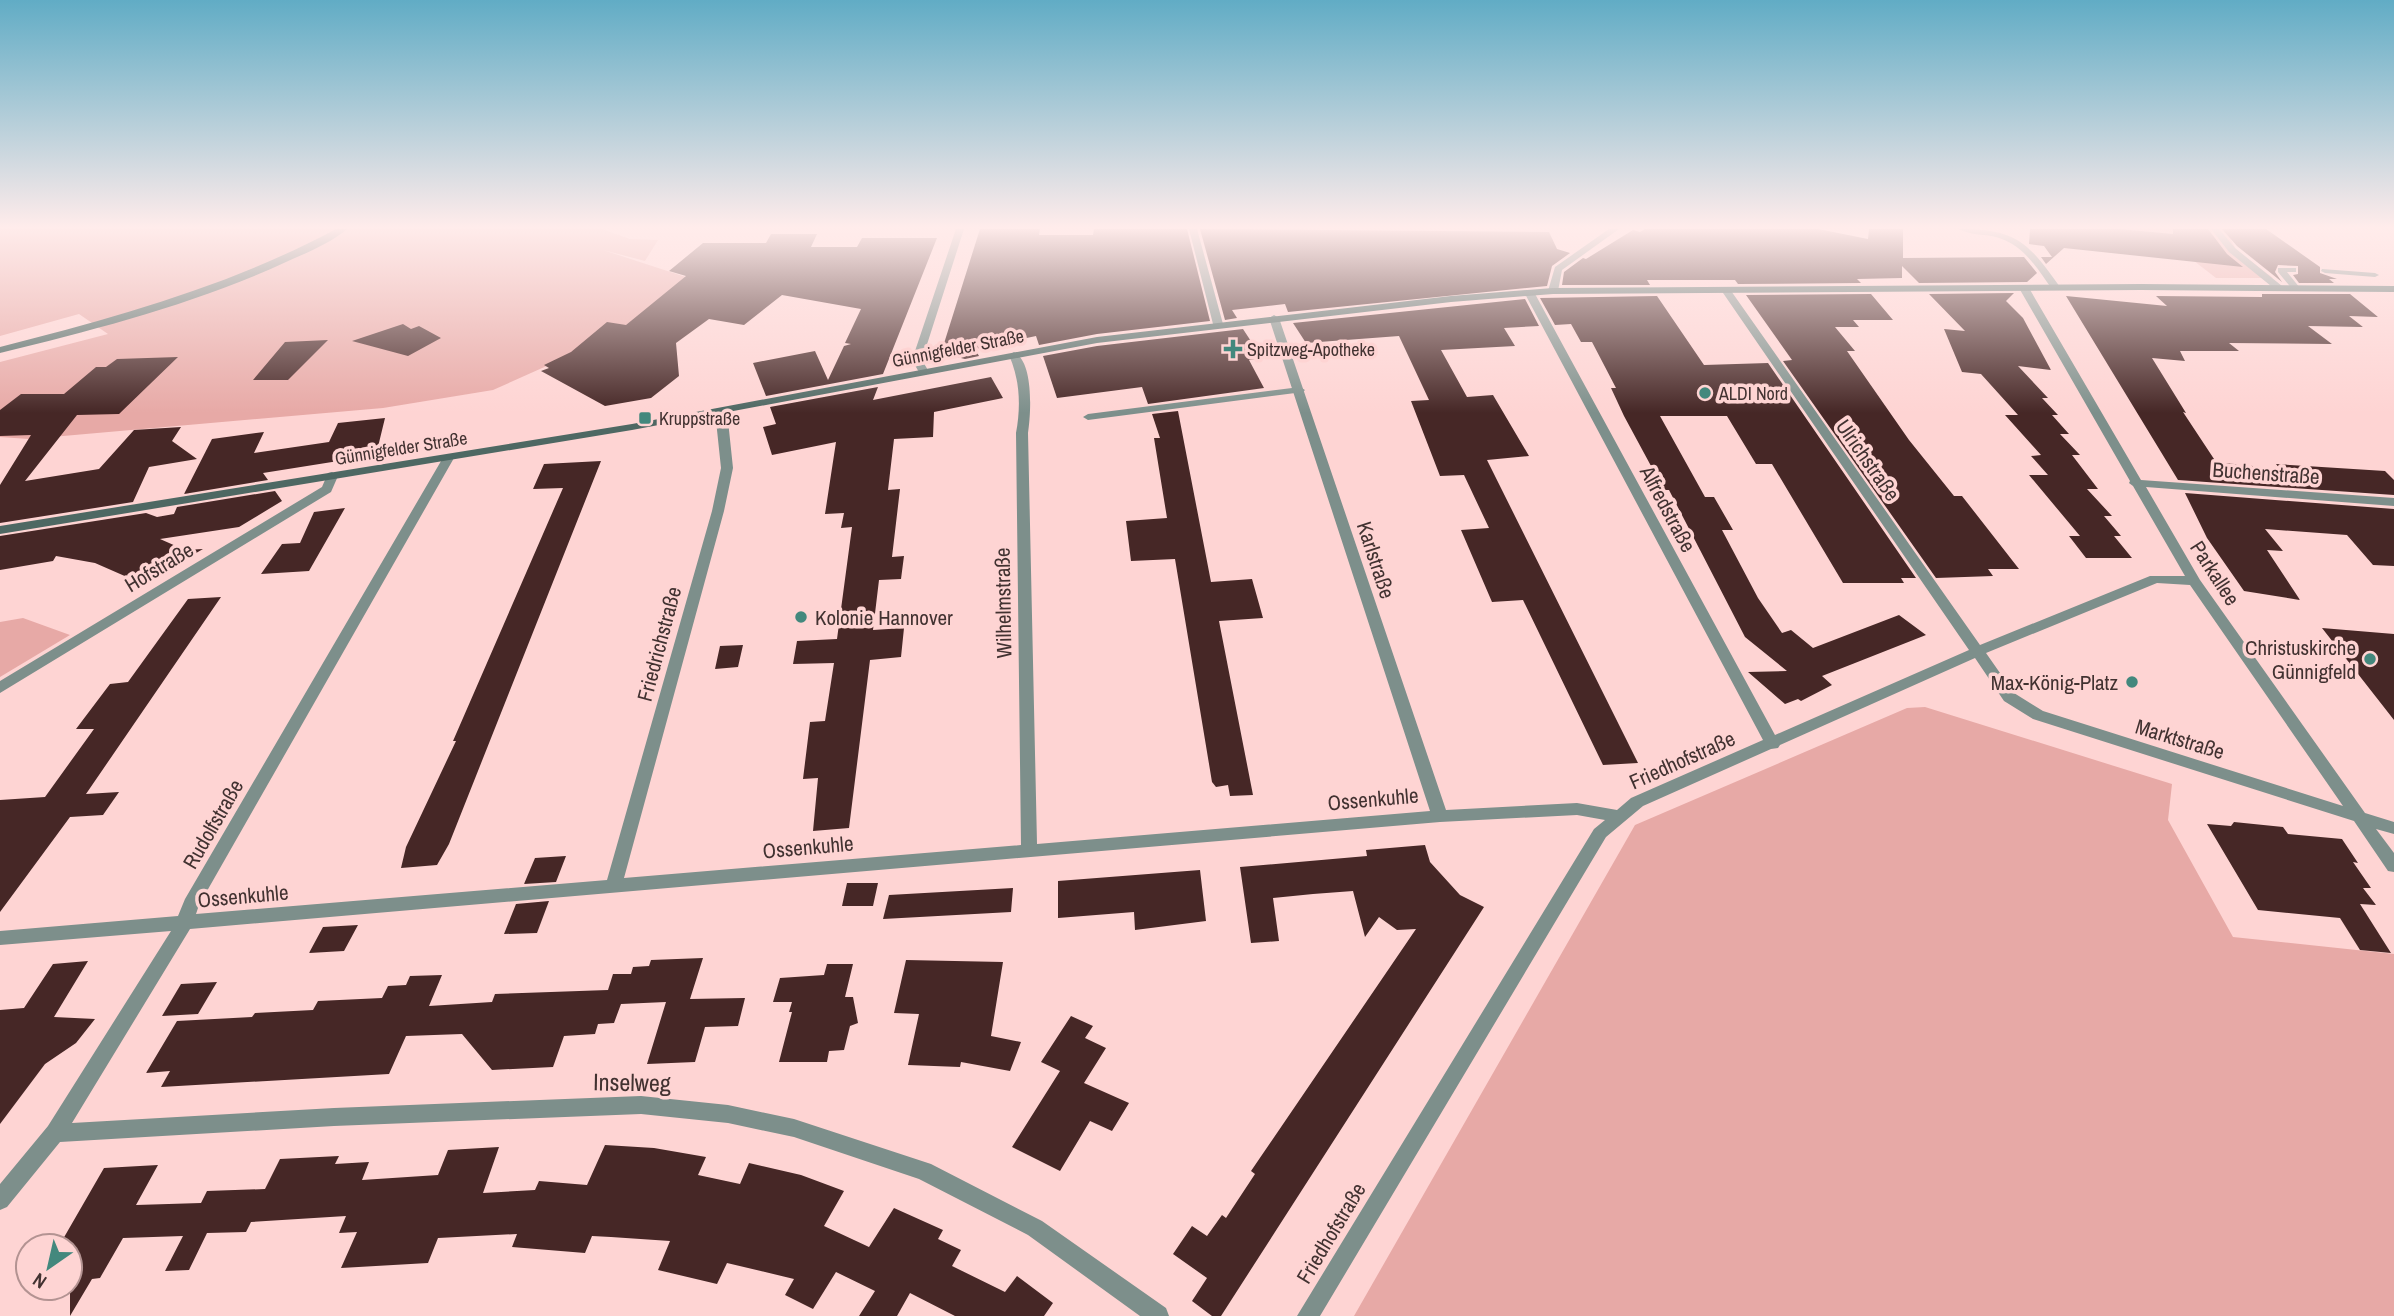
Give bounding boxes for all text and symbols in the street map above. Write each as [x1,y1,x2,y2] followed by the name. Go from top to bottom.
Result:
[890,323,1026,373] street label: Günnigfelder Straße
[1247,337,1375,362] place label: Spitzweg-Apotheke
[1225,341,1241,357] marker: Spitzweg-Apotheke
[1718,381,1788,406] place label: ALDI Nord
[1697,385,1713,401] marker: ALDI Nord
[659,406,740,431] place label: Kruppstraße
[637,410,653,426] marker: Kruppstraße
[1829,413,1907,507] street label: Ulrichstraße
[333,425,469,471] street label: Günnigfelder Straße
[2212,455,2320,491] street label: Buchenstraße
[1633,460,1703,557] street label: Alfredstraße
[1350,518,1402,602] street label: Karlstraße
[119,535,199,599] street label: Hofstraße
[2183,535,2247,611] street label: Parkallee
[988,547,1018,659] street label: Wilhelmstraße
[630,583,688,705] street label: Friedrichstraße
[815,603,953,632] place label: Kolonie Hannover
[793,609,809,625] marker: Kolonie Hannover
[2245,633,2356,686] place label: Christuskirche Günnigfeld
[2362,651,2378,667] marker: Christuskirche Günnigfeld
[1991,668,2118,697] place label: Max-König-Platz
[2124,674,2140,690] marker: Max-König-Platz
[2132,712,2228,766] street label: Marktstraße
[1625,724,1739,796] street label: Friedhofstraße
[176,774,250,874] street label: Rudolfstraße
[1326,781,1420,817] street label: Ossenkuhle
[761,829,855,865] street label: Ossenkuhle
[196,878,290,914] street label: Ossenkuhle
[593,1065,671,1099] street label: Inselweg
[1289,1177,1373,1289] street label: Friedhofstraße
[14,1232,84,1302] north arrow
[28,1267,51,1295] text: N

